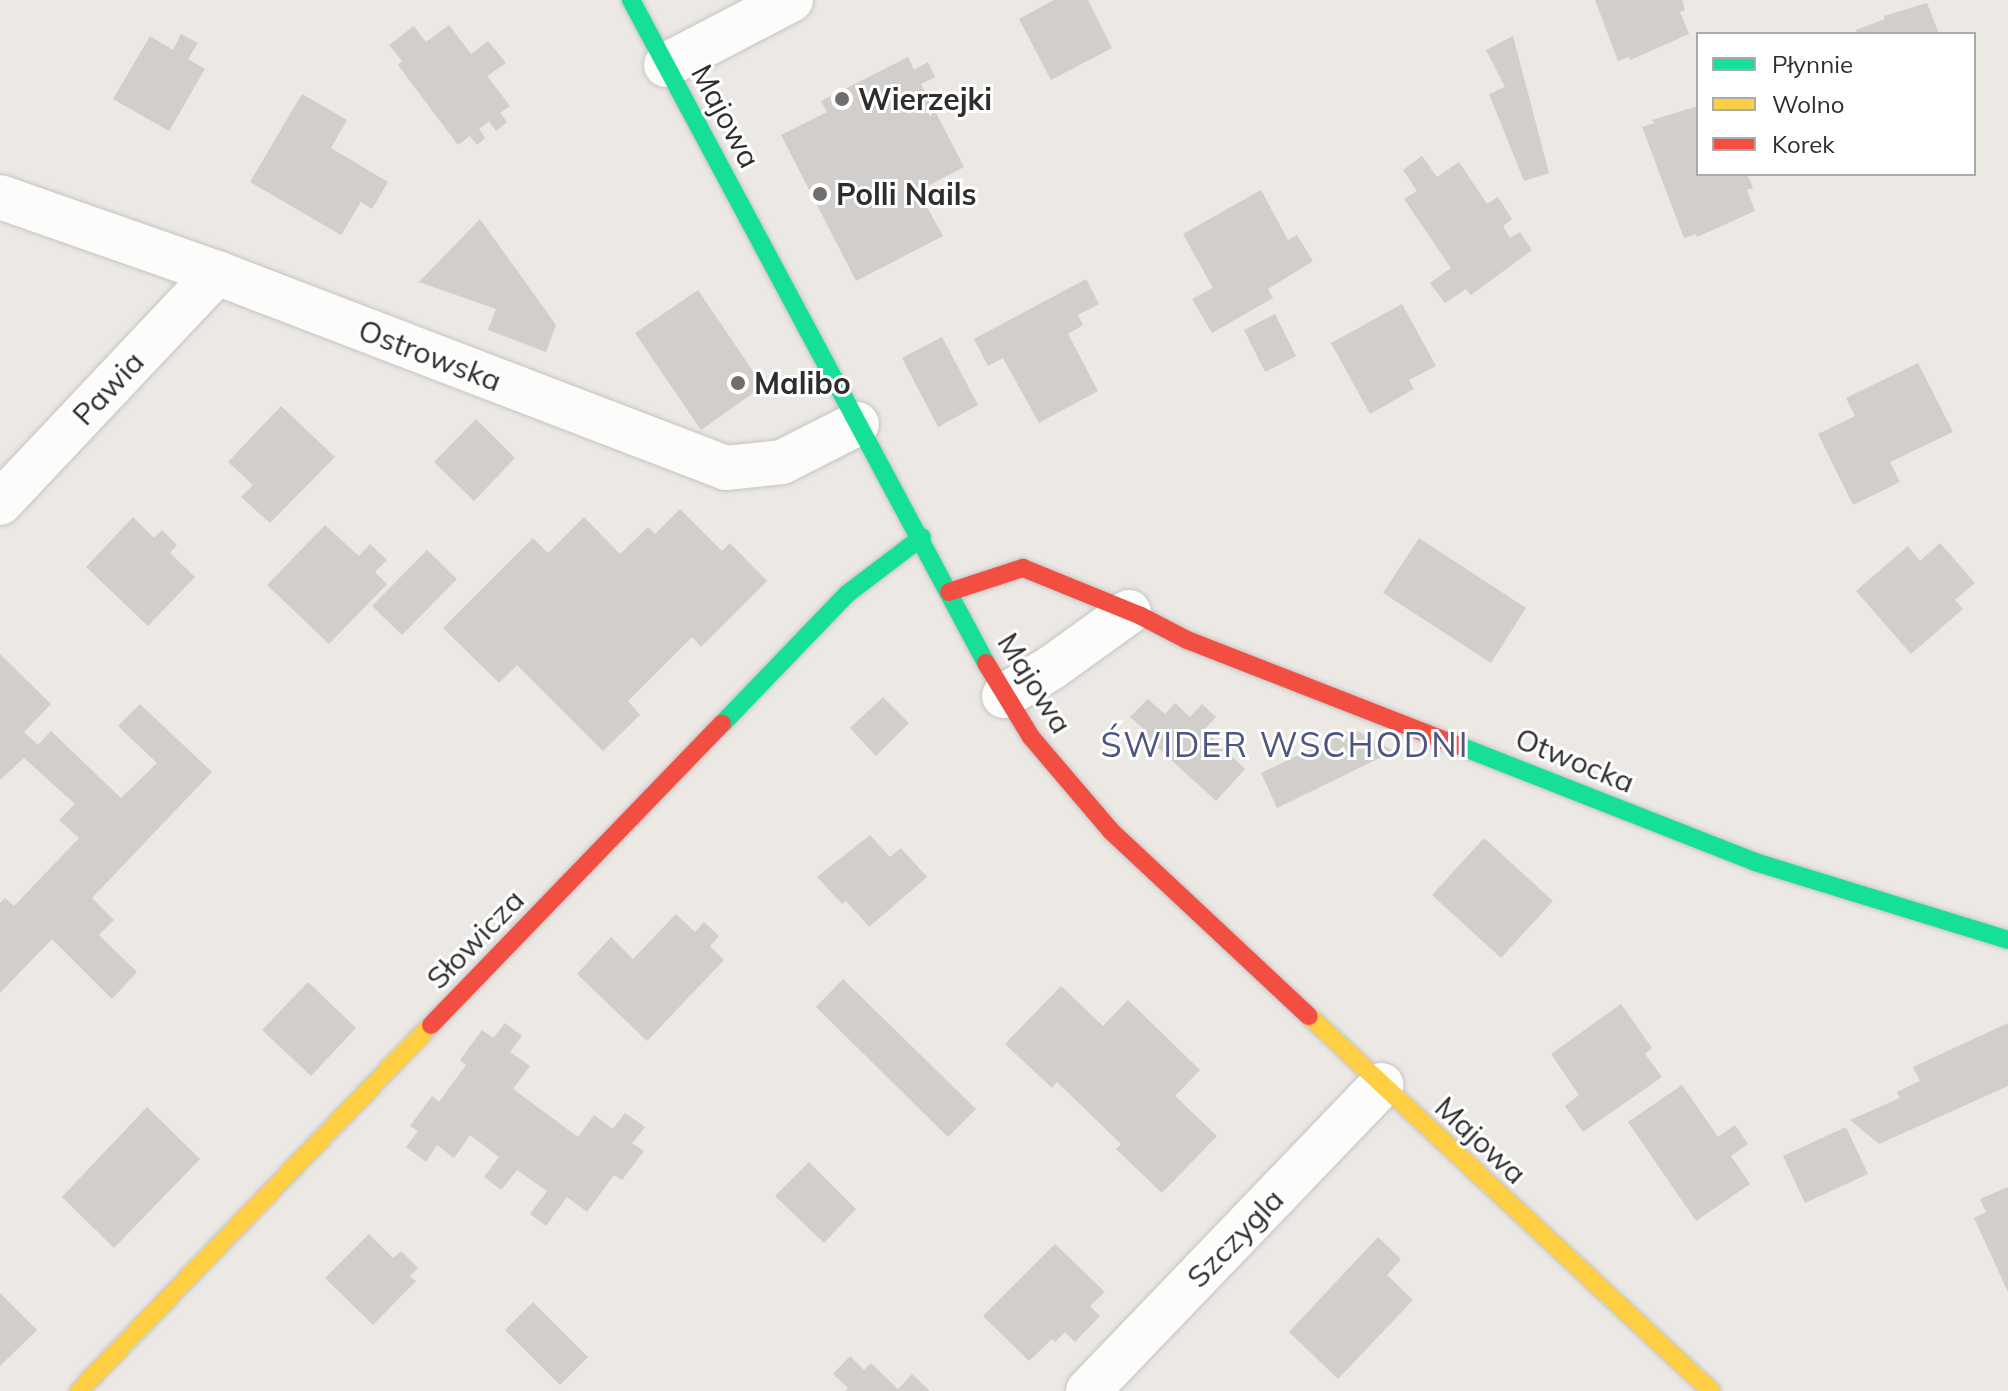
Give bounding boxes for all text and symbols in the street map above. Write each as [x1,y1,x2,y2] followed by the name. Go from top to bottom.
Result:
[1696,32,1976,176] legend
[1772,49,1853,79] text: Płynnie
[684,58,768,174] street label: Majowa
[858,81,992,117] place label: Wierzejki
[1772,89,1844,119] text: Wolno
[833,90,851,108] marker: Wierzejki
[1772,129,1835,159] text: Korek
[836,176,977,212] place label: Polli Nails
[811,185,829,203] marker: Polli Nails
[354,311,506,399] street label: Ostrowska
[65,344,151,432] street label: Pawia
[754,365,851,401] place label: Malibo
[729,374,747,392] marker: Malibo
[990,626,1080,740] street label: Majowa
[1510,720,1640,800] street label: Otwocka
[1101,725,1469,765] district label: ŚWIDER WSCHODNI
[419,882,531,996] street label: Słowicza
[1428,1089,1534,1191] street label: Majowa
[1179,1181,1291,1295] street label: Szczygla

